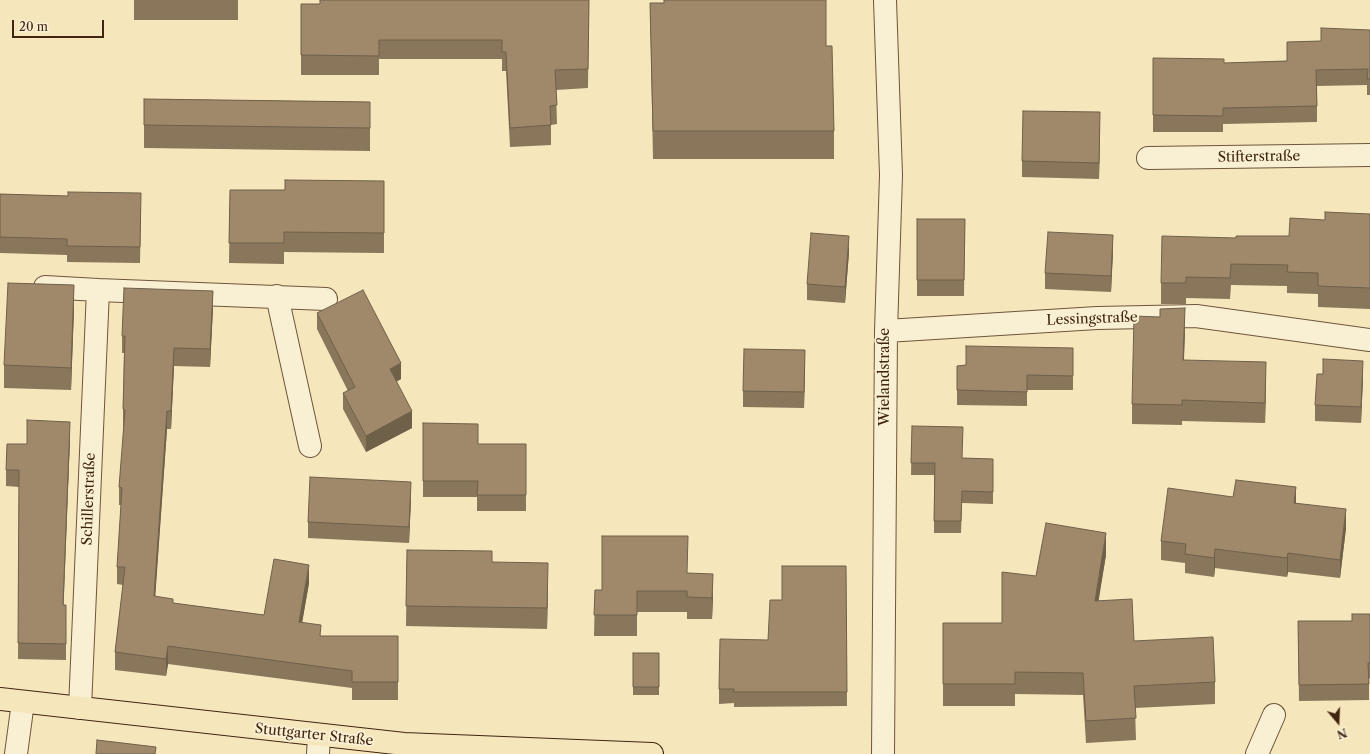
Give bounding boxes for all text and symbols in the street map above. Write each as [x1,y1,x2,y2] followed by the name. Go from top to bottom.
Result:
[14,12,106,38] scale bar
[19,19,48,34] text: 20 m
[1217,148,1301,166] street label: Stifterstraße
[1046,309,1138,329] street label: Lessingstraße
[877,328,893,426] street label: Wielandstraße
[79,452,99,546] street label: Schillerstraße
[1318,702,1358,742] north arrow
[254,720,374,750] street label: Stuttgarter Straße
[1335,725,1349,742] text: N

